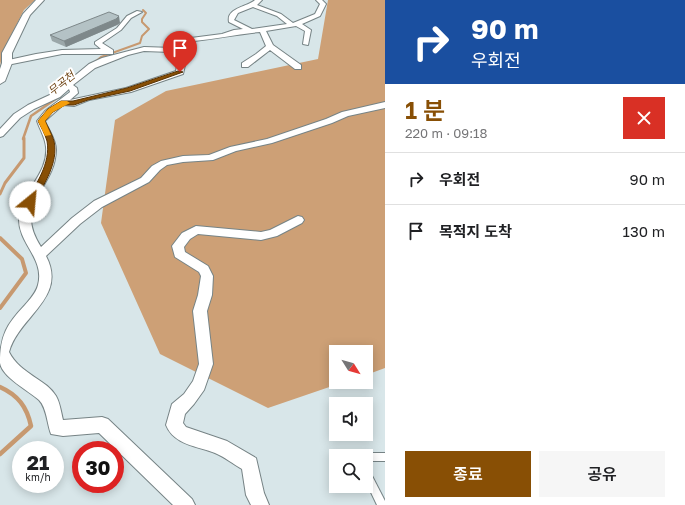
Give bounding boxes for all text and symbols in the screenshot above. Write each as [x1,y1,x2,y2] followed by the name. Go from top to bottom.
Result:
[471,12,538,45] text: 90 m
[405,16,457,68] icon: right
[163,31,197,72] pin
[169,37,191,59] icon: arrive
[471,49,521,71] text: 우회전
[45,67,78,98] water label: 무곡천
[405,95,445,124] text: 1 분
[623,97,665,139] button: close
[405,125,487,141] text: 220 m · 09:18
[405,168,427,190] icon: right
[439,170,480,188] text: 우회전
[630,170,665,188] text: 90 m
[9,181,51,223] position arrow
[405,220,427,242] icon: arrive
[439,222,512,240] text: 목적지 도착
[623,222,665,240] text: 130 m
[329,345,373,389] north arrow
[329,345,373,493] map controls
[329,397,373,441] button: sound
[72,441,124,493] speed limit sign: 30
[329,449,373,493] button: search
[27,450,49,474] text: 21
[405,451,531,497] button: 종료
[539,451,665,497] button: 공유
[25,471,51,483] text: km/h

